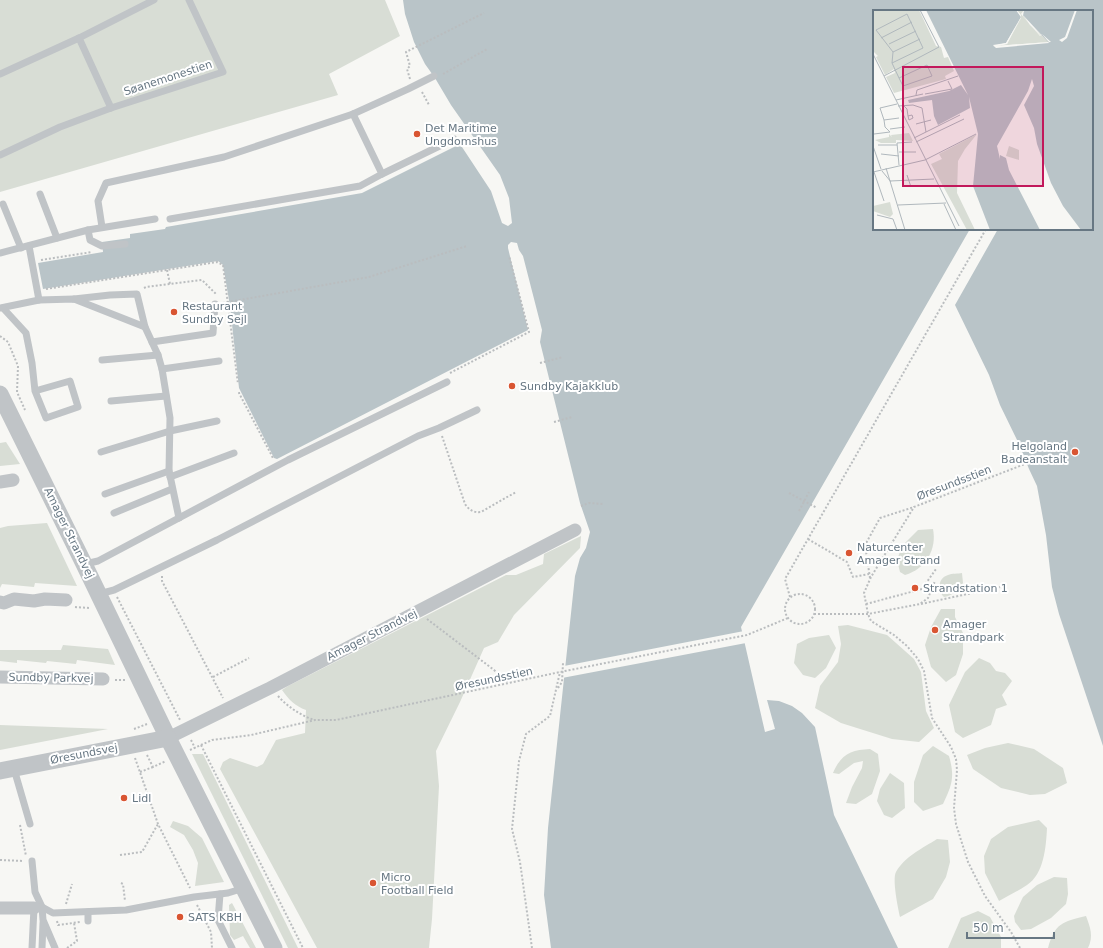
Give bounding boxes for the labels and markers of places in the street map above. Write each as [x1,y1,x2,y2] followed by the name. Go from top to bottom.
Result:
[425,122,497,148] place label: Det Maritime Ungdomshus
[412,129,422,139] marker: Det Maritime Ungdomshus
[182,300,247,326] place label: Restaurant Sundby Sejl
[169,307,179,317] marker: Restaurant Sundby Sejl
[520,380,618,393] place label: Sundby Kajakklub
[507,381,517,391] marker: Sundby Kajakklub
[1001,440,1068,466] place label: Helgoland Badeanstalt
[1070,447,1080,457] marker: Helgoland Badeanstalt
[857,541,940,567] place label: Naturcenter Amager Strand
[844,548,854,558] marker: Naturcenter Amager Strand
[923,582,1008,595] place label: Strandstation 1
[910,583,920,593] marker: Strandstation 1
[943,618,1005,644] place label: Amager Strandpark
[930,625,940,635] marker: Amager Strandpark
[132,792,151,805] place label: Lidl
[119,793,129,803] marker: Lidl
[381,871,453,897] place label: Micro Football Field
[368,878,378,888] marker: Micro Football Field
[188,911,242,924] place label: SATS KBH
[175,912,185,922] marker: SATS KBH

